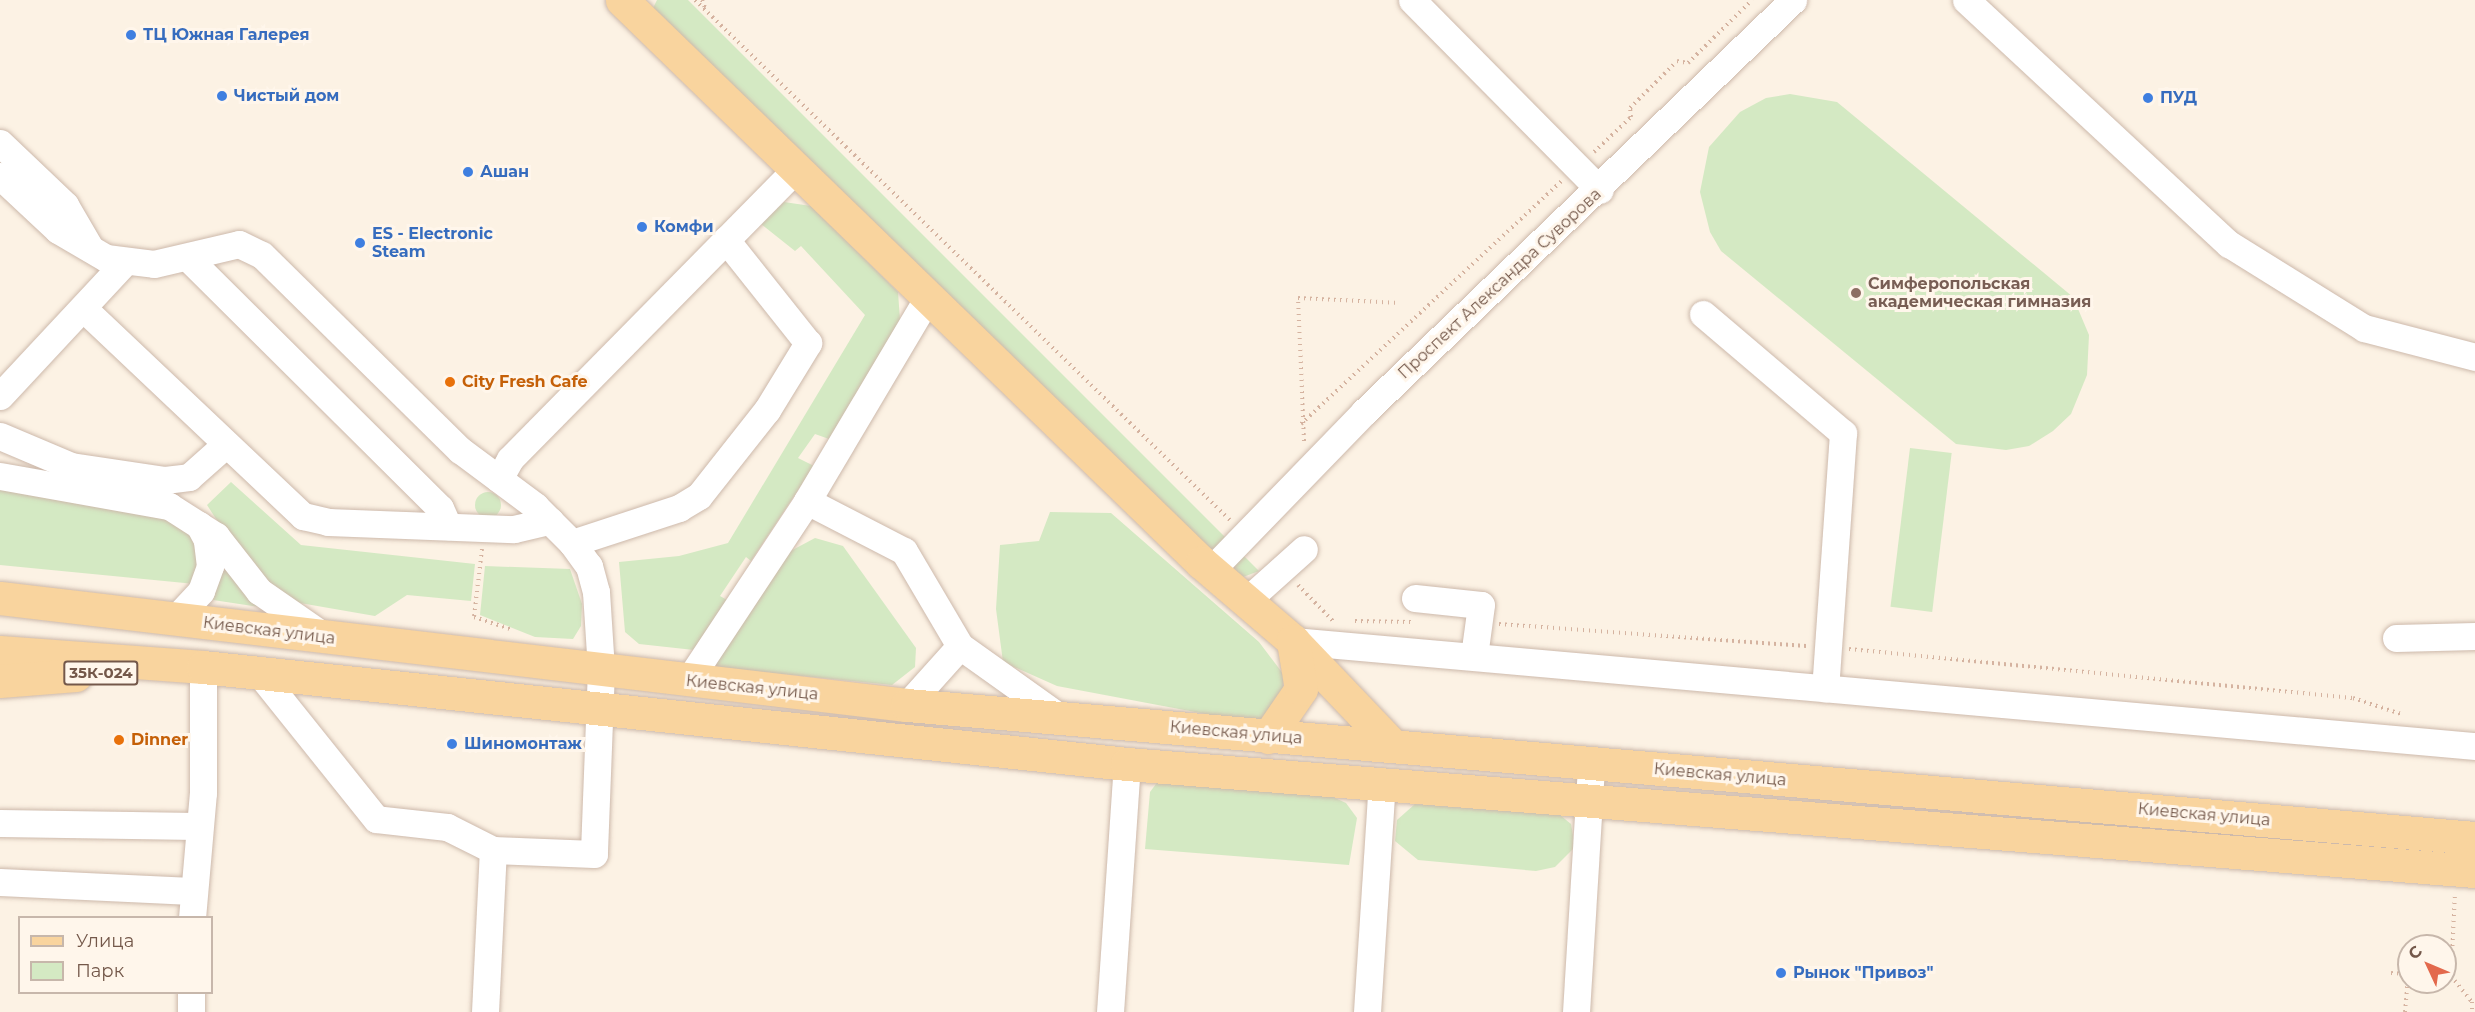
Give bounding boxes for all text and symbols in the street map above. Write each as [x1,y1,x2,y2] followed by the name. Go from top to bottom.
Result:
[143,25,310,45] place label: ТЦ Южная Галерея
[124,28,138,42] marker: ТЦ Южная Галерея
[234,86,339,106] place label: Чистый дом
[2160,88,2197,108] place label: ПУД
[215,89,229,103] marker: Чистый дом
[2141,91,2155,105] marker: ПУД
[480,162,529,182] place label: Ашан
[461,165,475,179] marker: Ашан
[1395,185,1605,383] street label: Проспект Александра Суворова
[654,217,714,237] place label: Комфи
[635,220,649,234] marker: Комфи
[372,224,493,262] place label: ES - Electronic Steam
[353,236,367,250] marker: ES - Electronic Steam
[1868,274,2091,312] place label: Симферопольская академическая гимназия
[1849,286,1863,300] marker: Симферопольская академическая гимназия
[462,372,588,392] place label: City Fresh Cafe
[443,375,457,389] marker: City Fresh Cafe
[202,613,336,649] street label: Киевская улица
[62,661,140,685] road number: 35К-024
[685,672,819,704] street label: Киевская улица
[1169,718,1303,748] street label: Киевская улица
[131,730,188,750] place label: Dinner
[112,733,126,747] marker: Dinner
[464,734,582,754] place label: Шиномонтаж
[445,737,459,751] marker: Шиномонтаж
[1653,760,1787,790] street label: Киевская улица
[2137,800,2271,830] street label: Киевская улица
[18,916,213,994] legend
[76,930,134,952] text: Улица
[2397,934,2457,994] north arrow
[2404,942,2426,963] text: С
[76,960,124,982] text: Парк
[1793,963,1933,983] place label: Рынок "Привоз"
[1774,966,1788,980] marker: Рынок "Привоз"

